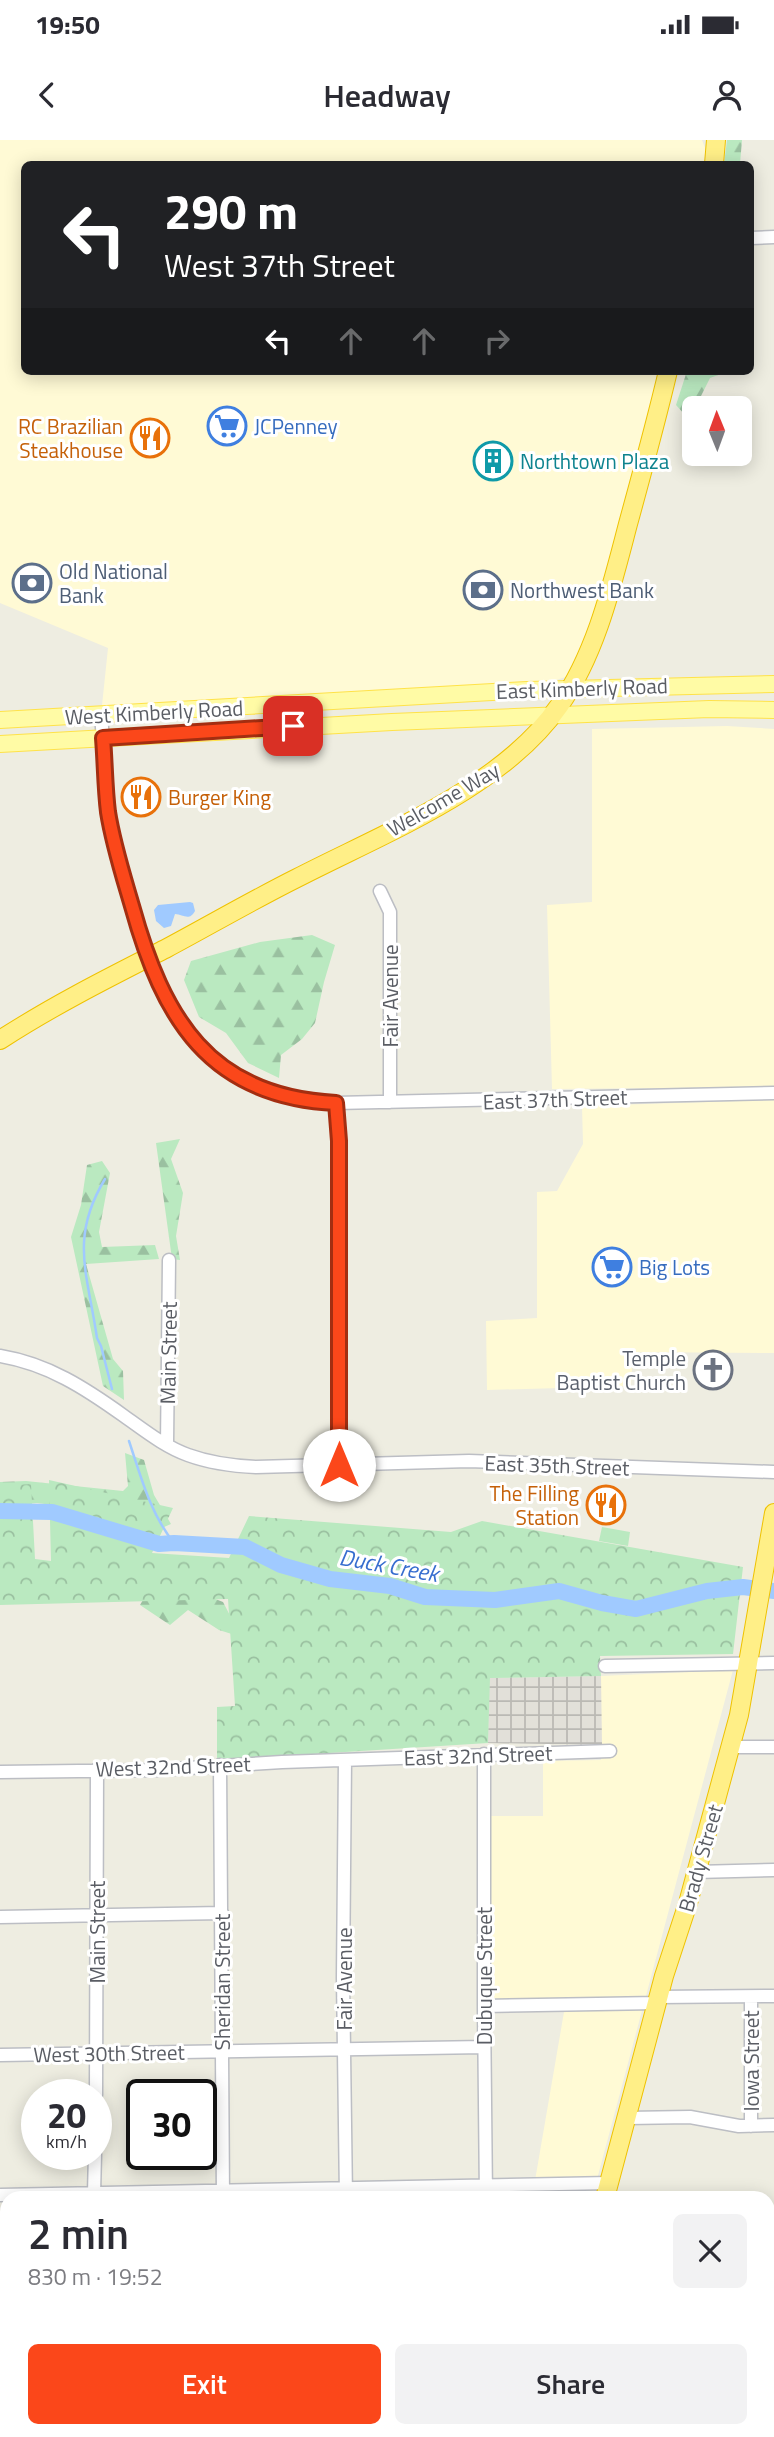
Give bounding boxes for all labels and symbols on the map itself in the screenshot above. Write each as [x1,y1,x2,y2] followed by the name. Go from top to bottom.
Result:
[682,396,752,466] north arrow
[206,405,248,447] supermarket icon: JCPenney
[18,410,123,466] place label: RC Brazilian Steakhouse
[254,410,338,442] place label: JCPenney
[129,417,171,459] restaurant icon: RC Brazilian Steakhouse
[472,440,514,482] building icon: Northtown Plaza
[520,445,670,477] place label: Northtown Plaza
[59,555,168,611] place label: Old National Bank
[11,562,53,604] bank icon: Old National Bank
[462,569,504,611] bank icon: Northwest Bank
[510,574,654,606] place label: Northwest Bank
[495,669,669,707] street label: East Kimberly Road
[64,691,244,733] street label: West Kimberly Road
[263,696,323,756] pin
[381,754,505,844] street label: Welcome Way
[120,776,162,818] restaurant icon: Burger King
[168,781,271,813] place label: Burger King
[374,944,406,1048] street label: Fair Avenue
[482,1080,629,1118] street label: East 37th Street
[591,1246,633,1288] supermarket icon: Big Lots
[639,1251,710,1283] place label: Big Lots
[151,1301,185,1405] street label: Main Street
[556,1342,686,1398] place label: Temple Baptist Church
[692,1349,734,1391] church icon: Temple Baptist Church
[302,1428,376,1502] position arrow
[484,1446,631,1484] street label: East 35th Street
[489,1477,579,1533] place label: The Filling Station
[585,1484,627,1526] restaurant icon: The Filling Station
[337,1539,444,1591] water label: Duck Creek
[403,1736,553,1774] street label: East 32nd Street
[95,1747,252,1785] street label: West 32nd Street
[669,1800,731,1916] street label: Brady Street
[81,1880,113,1983] street label: Main Street
[468,1906,500,2045] street label: Dubuque Street
[206,1913,238,2050] street label: Sheridan Street
[328,1927,360,2031] street label: Fair Avenue
[735,2010,767,2112] street label: Iowa Street
[33,2036,186,2070] street label: West 30th Street
[126,2079,217,2170] speed limit sign: 30

